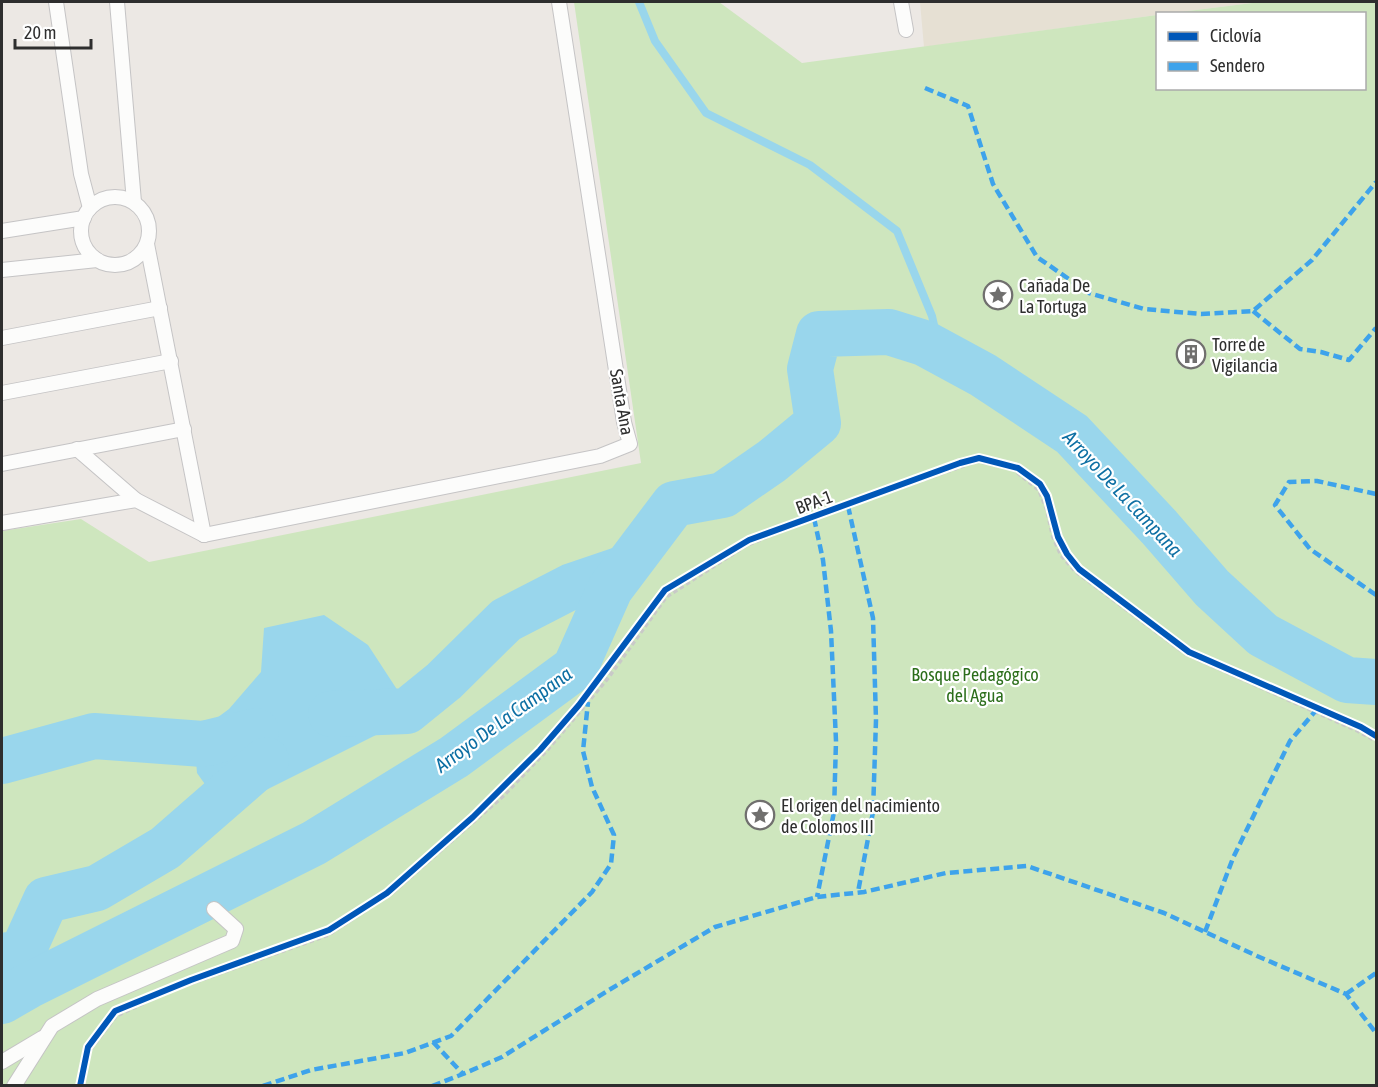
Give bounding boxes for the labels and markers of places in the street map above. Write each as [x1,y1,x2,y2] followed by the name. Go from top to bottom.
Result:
[1019,275,1090,317] place label: Cañada De La Tortuga
[982,279,1014,311] place icon: Cañada De La Tortuga
[1212,334,1278,376] place label: Torre de Vigilancia
[1175,338,1207,370] building icon: Torre de Vigilancia
[781,795,940,837] place label: El origen del nacimiento de Colomos III
[744,799,776,831] place icon: El origen del nacimiento de Colomos III

